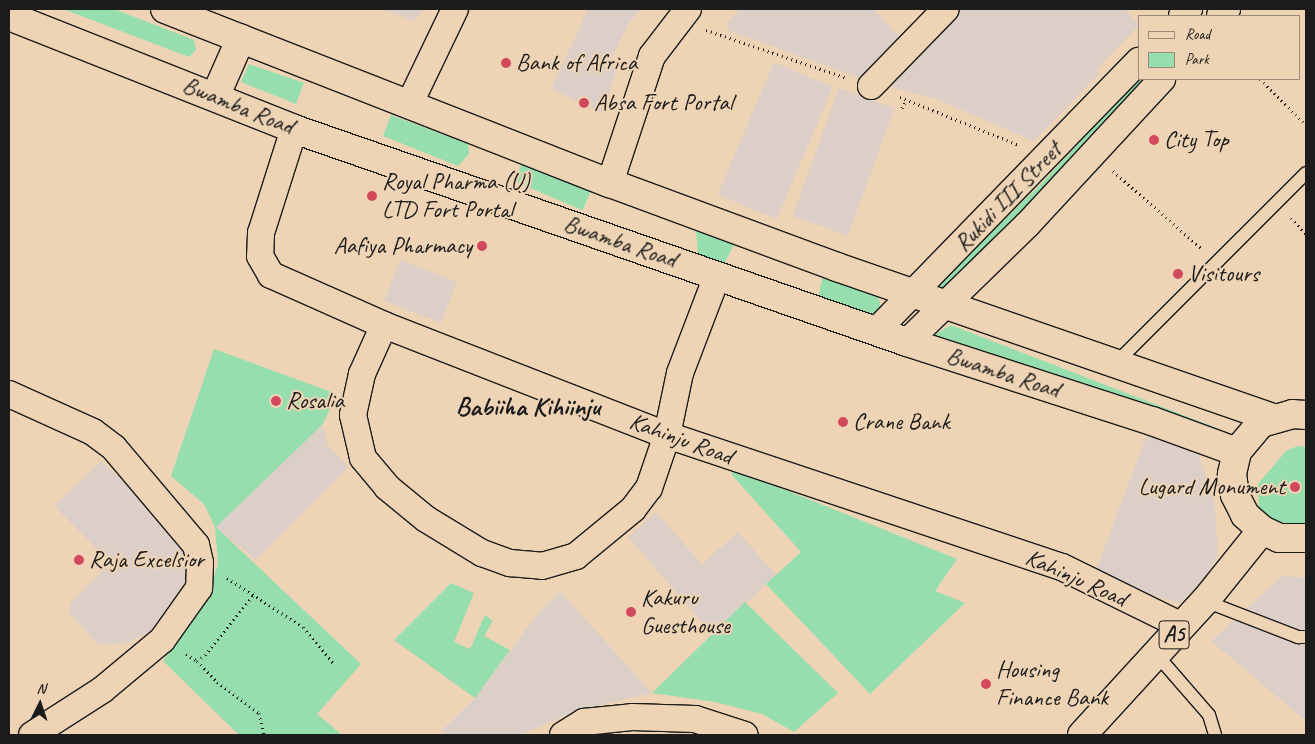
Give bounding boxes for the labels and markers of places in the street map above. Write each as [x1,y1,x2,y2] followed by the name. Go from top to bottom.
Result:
[516,49,636,77] place label: Bank of Africa
[500,57,512,69] marker: Bank of Africa
[594,89,731,117] place label: Absa Fort Portal
[578,97,590,109] marker: Absa Fort Portal
[1164,126,1228,154] place label: City Top
[1148,134,1160,146] marker: City Top
[382,168,528,224] place label: Royal Pharma (U) LTD Fort Portal
[366,190,378,202] marker: Royal Pharma (U) LTD Fort Portal
[333,232,472,260] place label: Aafiya Pharmacy
[476,240,488,252] marker: Aafiya Pharmacy
[1188,260,1259,288] place label: Visitours
[1172,268,1184,280] marker: Visitours
[286,387,344,415] place label: Rosalia
[270,395,282,407] marker: Rosalia
[853,408,950,436] place label: Crane Bank
[837,416,849,428] marker: Crane Bank
[1138,473,1285,501] place label: Lugard Monument
[1289,481,1301,493] marker: Lugard Monument
[89,546,204,574] place label: Raja Excelsior
[73,554,85,566] marker: Raja Excelsior
[641,584,730,640] place label: Kakuru Guesthouse
[625,606,637,618] marker: Kakuru Guesthouse
[996,656,1108,712] place label: Housing Finance Bank
[980,678,992,690] marker: Housing Finance Bank

